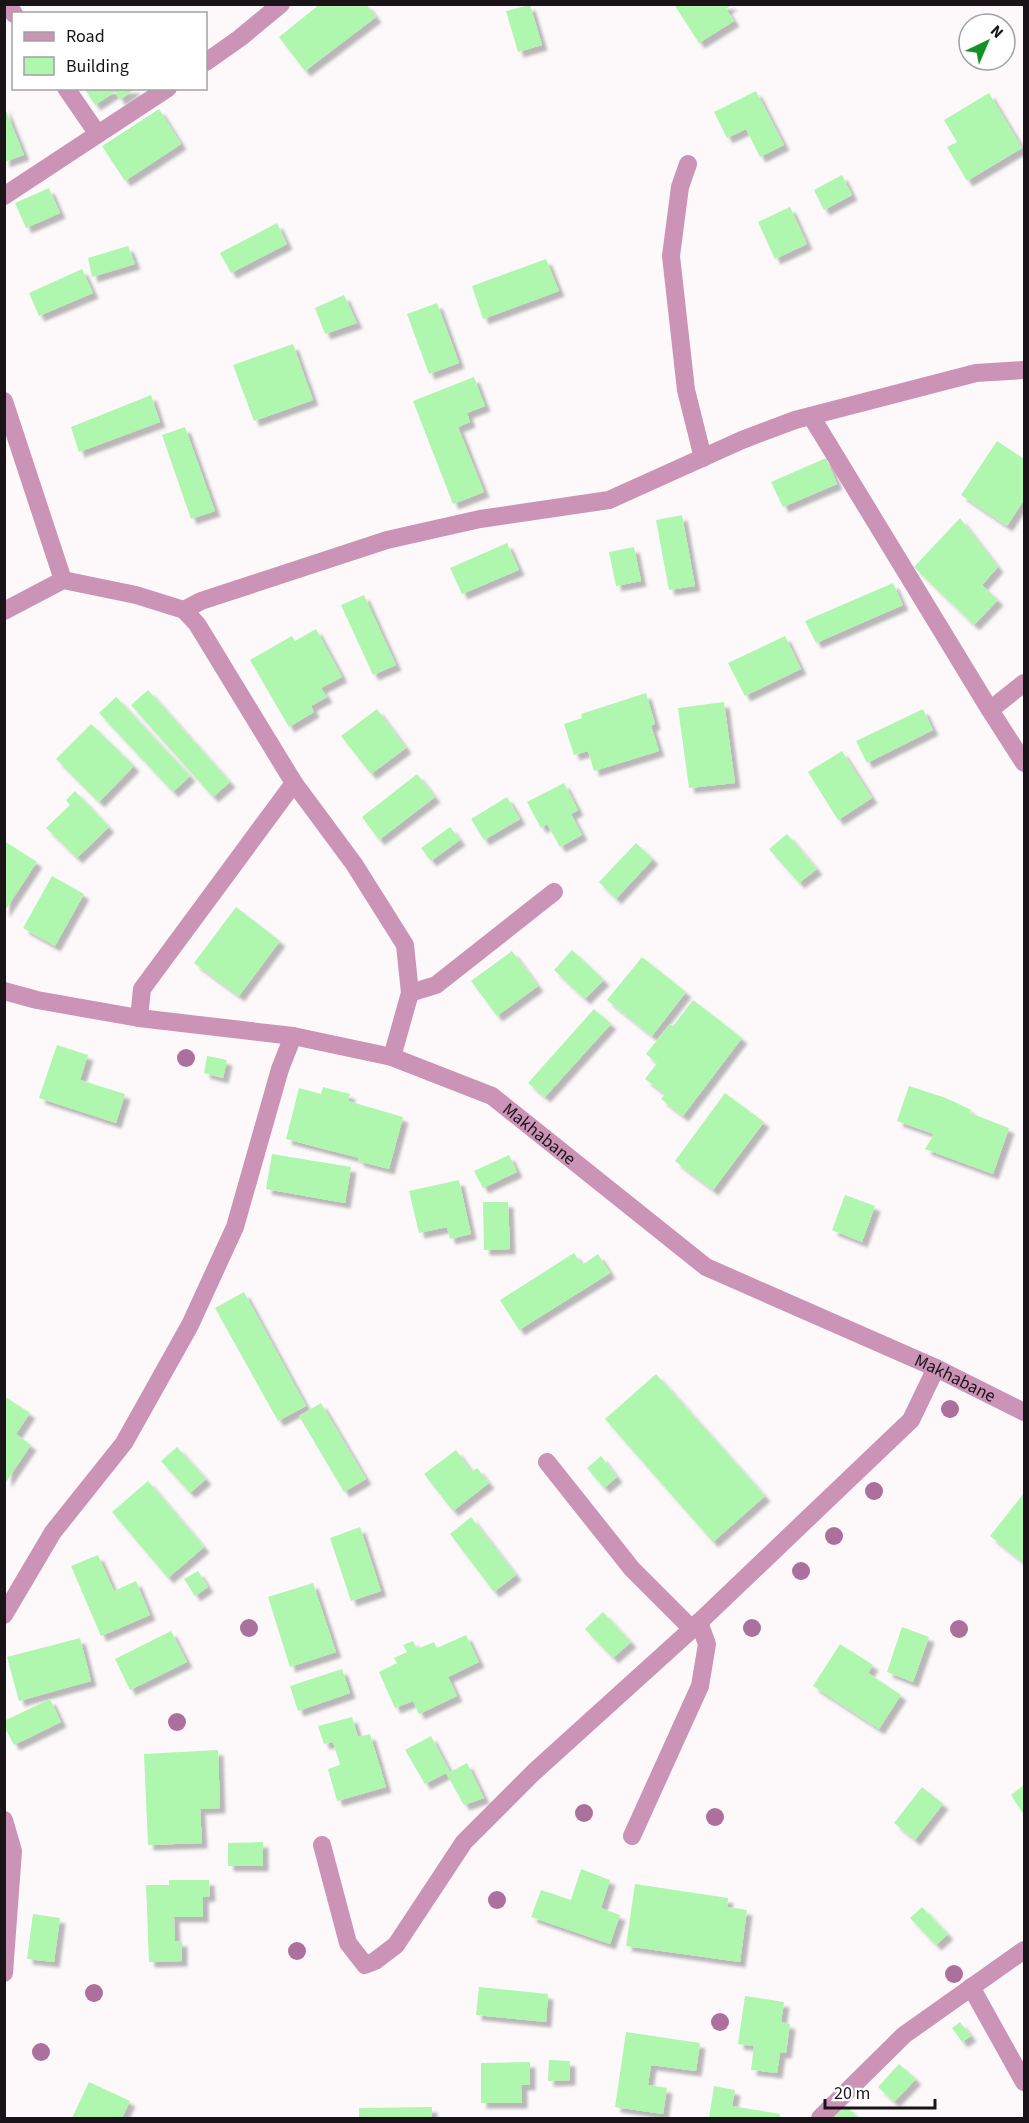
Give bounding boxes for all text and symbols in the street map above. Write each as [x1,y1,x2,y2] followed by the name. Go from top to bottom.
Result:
[12,12,207,90] legend
[957,12,1017,72] north arrow
[985,20,1008,44] text: N
[66,24,105,49] text: Road
[66,54,129,79] text: Building
[497,1097,581,1171] street label: Makhabane
[911,1348,1000,1408] street label: Makhabane
[825,2072,934,2110] scale bar
[834,2081,870,2106] text: 20 m

